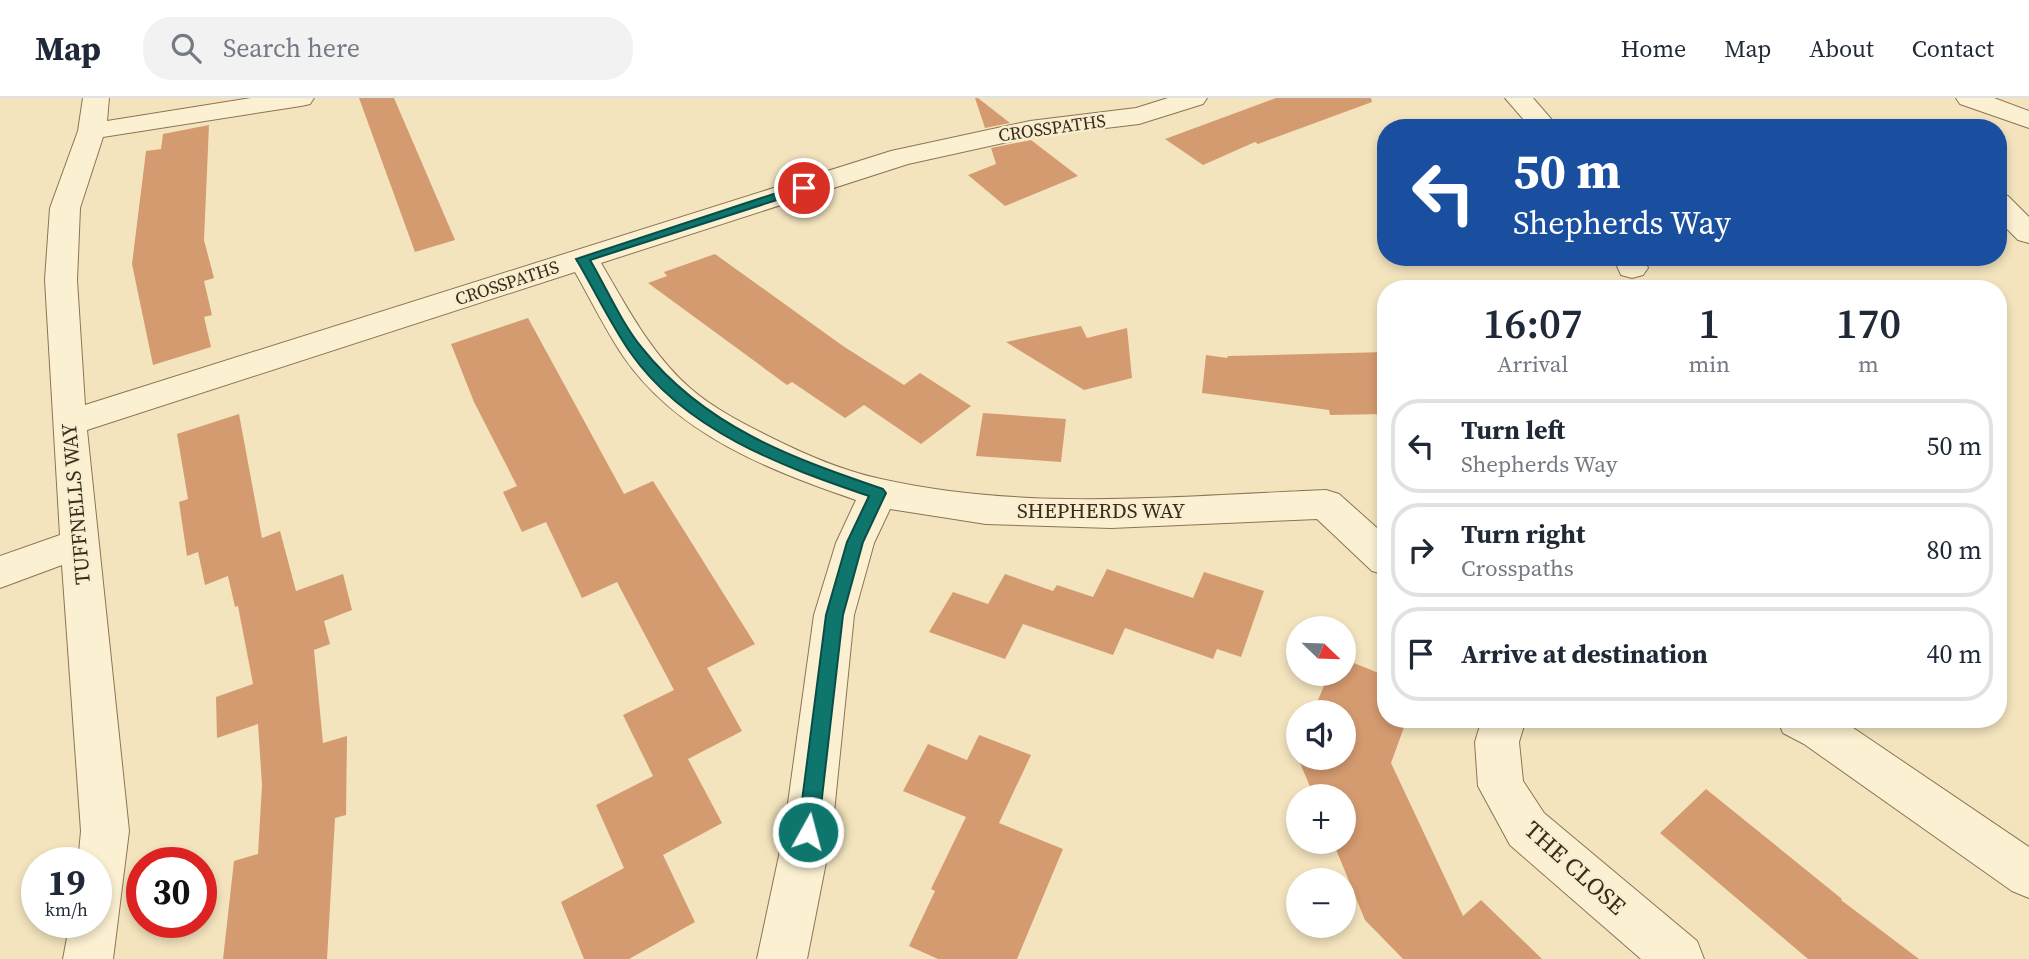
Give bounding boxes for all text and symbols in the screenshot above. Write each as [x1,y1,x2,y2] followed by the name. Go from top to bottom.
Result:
[143,17,633,80] search box
[35,26,101,71] text: Map
[167,29,205,67] icon: search
[223,30,360,66] text: Search here
[1621,32,1686,65] text: Home
[1724,32,1771,65] text: Map
[1809,32,1874,65] text: About
[1912,32,1994,65] text: Contact
[997,108,1107,147] street label: CROSSPATHS
[1513,137,1621,204] text: 50 m
[1398,147,1489,238] icon: left
[774,158,834,218] pin
[785,169,823,207] icon: arrive
[1513,201,1731,245] text: Shepherds Way
[452,254,562,311] street label: CROSSPATHS
[1483,294,1583,352] text: 16:07
[1698,294,1720,352] text: 1
[1836,294,1901,352] text: 170
[1497,348,1568,380] text: Arrival
[1688,348,1730,380] text: min
[1858,348,1879,380] text: m
[1461,412,1565,448] text: Turn left
[54,421,97,586] street label: TUFFNELLS WAY
[1402,427,1440,465] icon: left
[1927,428,1982,464] text: 50 m
[1461,448,1618,480] text: Shepherds Way
[1017,496,1186,525] street label: SHEPHERDS WAY
[1461,516,1585,552] text: Turn right
[1402,531,1440,569] icon: right
[1927,532,1982,568] text: 80 m
[1461,552,1574,584] text: Crosspaths
[1286,616,1356,686] north arrow
[1286,616,1356,938] map controls
[1402,635,1440,673] icon: arrive
[1461,636,1708,672] text: Arrive at destination
[1927,636,1982,672] text: 40 m
[1286,700,1356,770] button: sound
[1286,784,1356,854] button: +
[771,795,845,869] position arrow
[1517,813,1633,922] street label: THE CLOSE
[126,847,217,938] speed limit sign: 30
[48,859,85,907] text: 19
[1286,868,1356,938] button: −
[45,897,88,922] text: km/h

